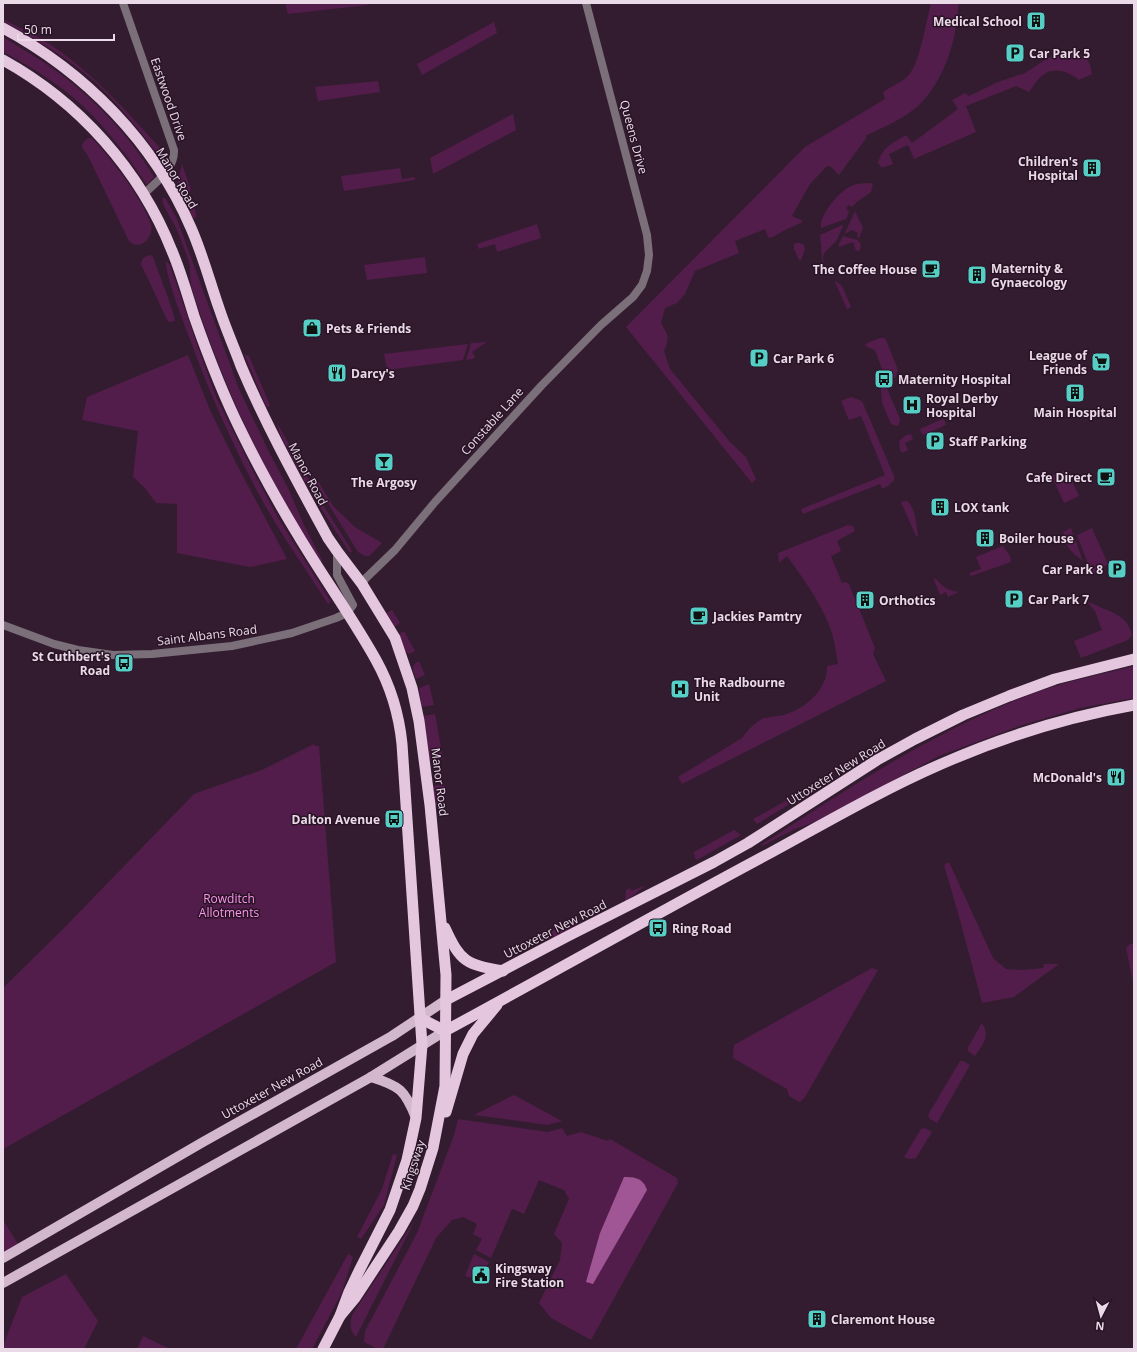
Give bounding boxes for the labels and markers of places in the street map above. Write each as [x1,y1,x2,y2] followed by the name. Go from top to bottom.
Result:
[1025,10,1047,32] building icon: Medical School
[933,13,1022,30] place label: Medical School
[1004,42,1026,64] parking icon: Car Park 5
[1029,45,1090,62] place label: Car Park 5
[1018,153,1078,184] place label: Children's Hospital
[1081,157,1103,179] building icon: Children's Hospital
[920,258,942,280] cafe icon: The Coffee House
[991,260,1067,291] place label: Maternity & Gynaecology
[813,261,917,278] place label: The Coffee House
[966,264,988,286] building icon: Maternity & Gynaecology
[301,317,323,339] shop icon: Pets & Friends
[326,320,411,337] place label: Pets & Friends
[748,347,770,369] parking icon: Car Park 6
[1029,347,1088,378] place label: League of Friends
[773,350,834,367] place label: Car Park 6
[1090,351,1112,373] supermarket icon: League of Friends
[326,362,348,384] restaurant icon: Darcy's
[351,365,395,382] place label: Darcy's
[873,368,895,390] bus stop icon: Maternity Hospital
[898,371,1011,388] place label: Maternity Hospital
[1064,382,1086,404] building icon: Main Hospital
[926,390,998,421] place label: Royal Derby Hospital
[901,394,923,416] hospital icon: Royal Derby Hospital
[1033,404,1117,421] place label: Main Hospital
[924,430,946,452] parking icon: Staff Parking
[949,433,1027,450] place label: Staff Parking
[373,451,395,473] bar icon: The Argosy
[1095,466,1117,488] cafe icon: Cafe Direct
[1026,469,1092,486] place label: Cafe Direct
[351,474,417,491] place label: The Argosy
[929,496,951,518] building icon: LOX tank
[954,499,1010,516] place label: LOX tank
[974,527,996,549] building icon: Boiler house
[999,530,1074,547] place label: Boiler house
[1106,558,1128,580] parking icon: Car Park 8
[1042,561,1103,578] place label: Car Park 8
[1003,588,1025,610] parking icon: Car Park 7
[854,589,876,611] building icon: Orthotics
[1028,591,1089,608] place label: Car Park 7
[879,592,936,609] place label: Orthotics
[688,605,710,627] cafe icon: Jackies Pamtry
[712,608,802,625] place label: Jackies Pamtry
[32,648,110,679] place label: St Cuthbert's Road
[113,652,135,674] bus stop icon: St Cuthbert's Road
[694,674,785,705] place label: The Radbourne Unit
[669,678,691,700] hospital icon: The Radbourne Unit
[1105,766,1127,788] restaurant icon: McDonald's
[1033,769,1102,786] place label: McDonald's
[383,808,405,830] bus stop icon: Dalton Avenue
[292,811,380,828] place label: Dalton Avenue
[647,917,669,939] bus stop icon: Ring Road
[672,920,732,937] place label: Ring Road
[495,1260,564,1291] place label: Kingsway Fire Station
[470,1264,492,1286] public building icon: Kingsway Fire Station
[806,1308,828,1330] building icon: Claremont House
[831,1311,935,1328] place label: Claremont House

